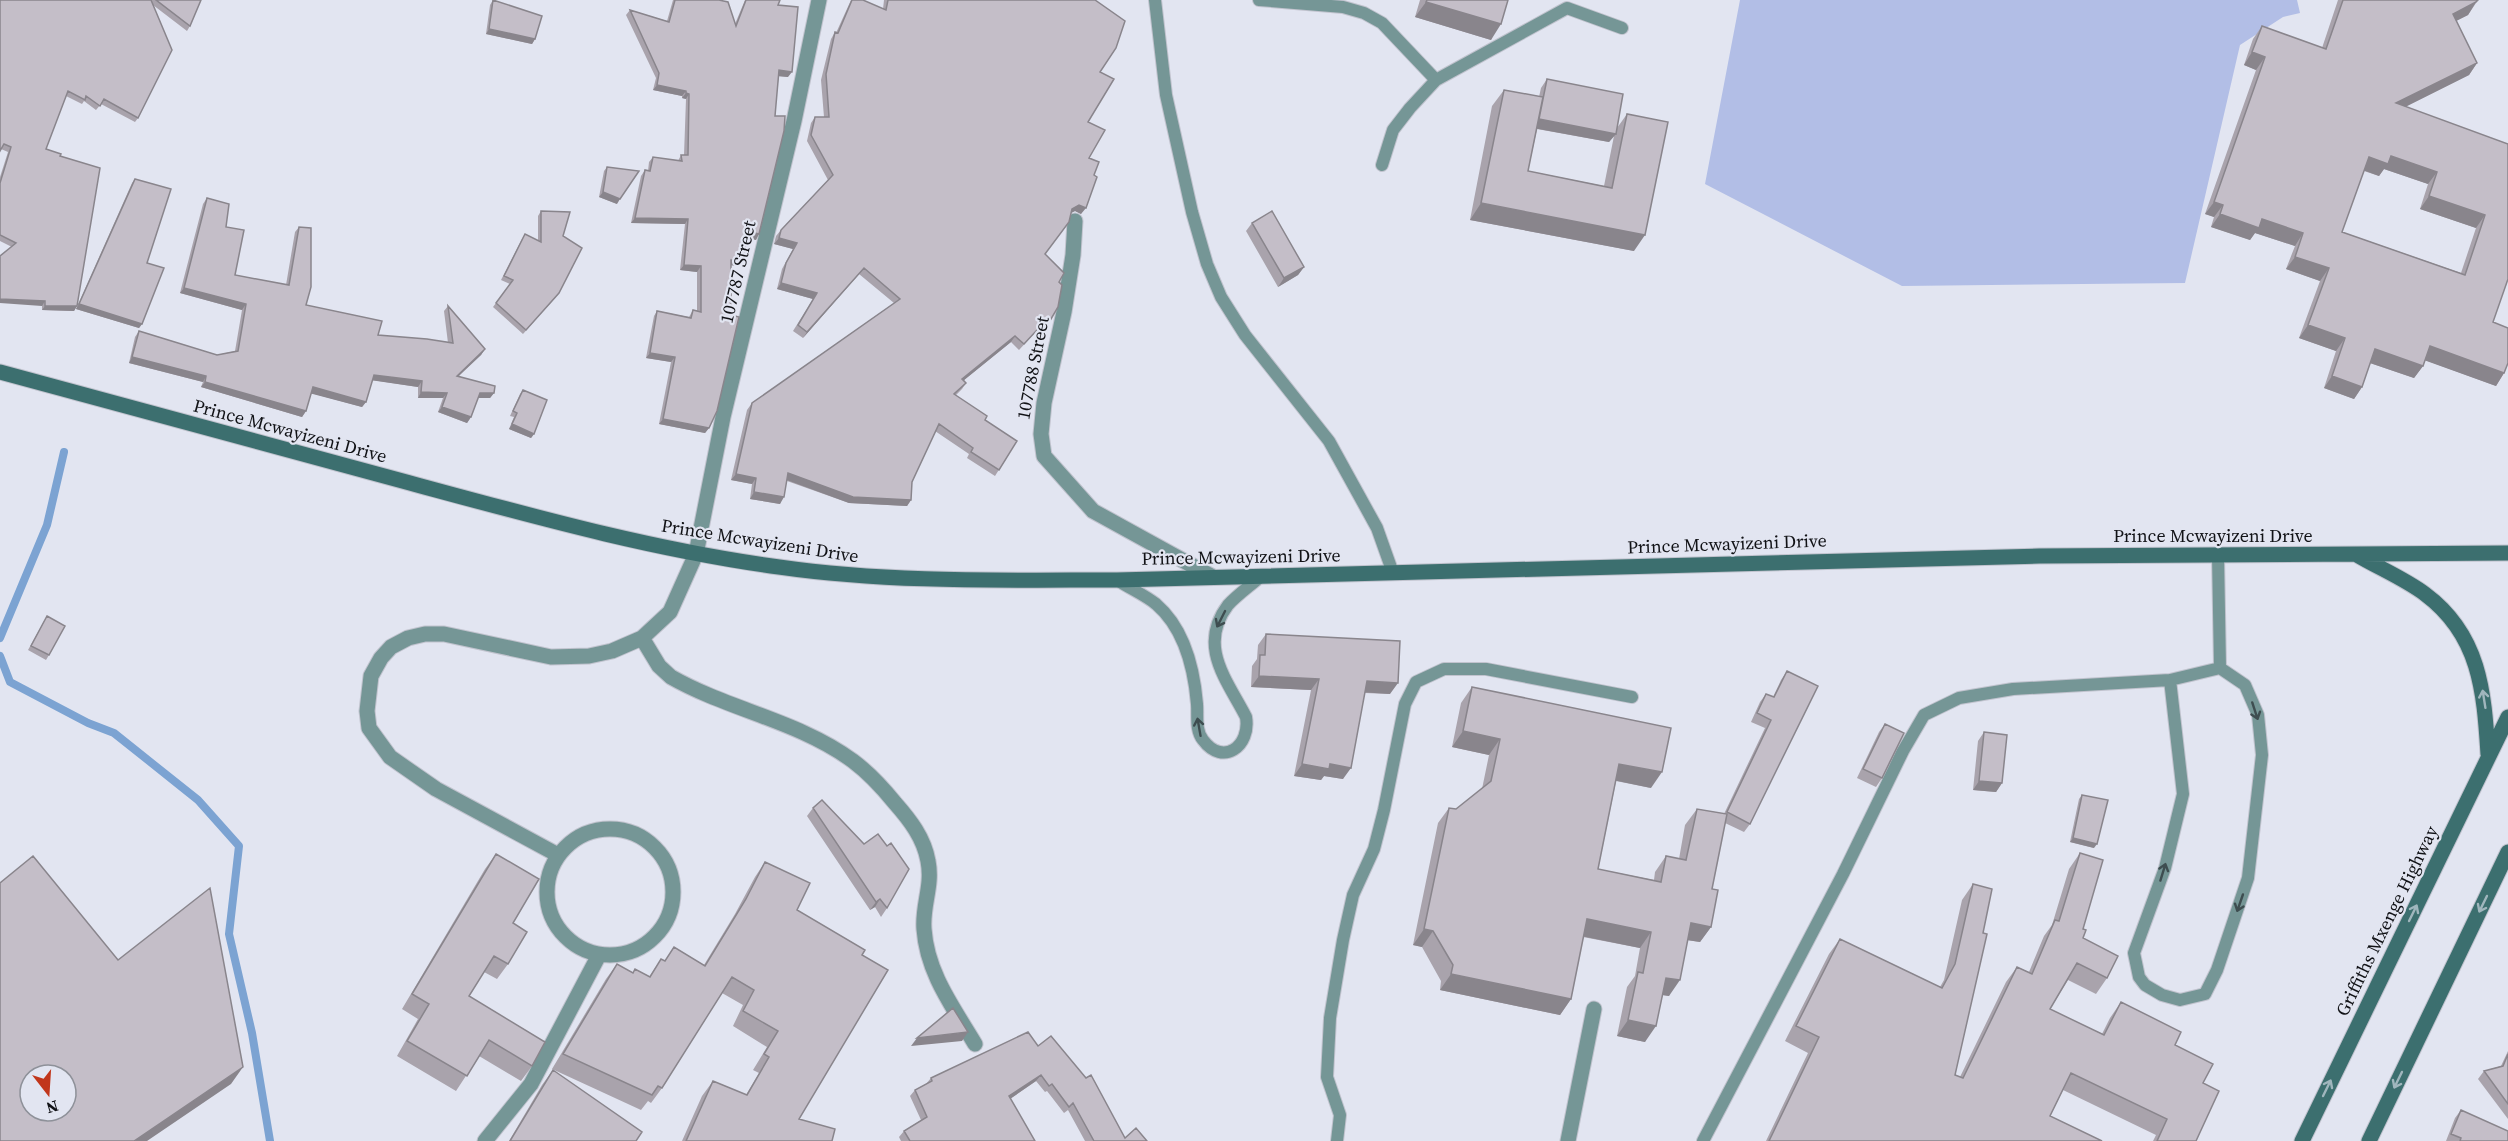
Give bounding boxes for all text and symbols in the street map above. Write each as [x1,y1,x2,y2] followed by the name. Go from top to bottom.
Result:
[714,218,762,326] street label: 107787 Street
[1010,314,1055,422] street label: 107788 Street
[191,393,390,468] street label: Prince Mcwayizeni Drive
[660,513,861,568] street label: Prince Mcwayizeni Drive
[2113,523,2313,548] street label: Prince Mcwayizeni Drive
[1627,528,1827,559] street label: Prince Mcwayizeni Drive
[1141,542,1341,571] street label: Prince Mcwayizeni Drive
[1215,610,1227,627] one-way arrow
[2478,690,2489,709] one-way arrow
[2251,701,2262,720] one-way arrow
[1193,718,1204,737] one-way arrow
[2330,821,2444,1020] street label: Griffiths Mxenge Highway
[2158,863,2169,882] one-way arrow
[2234,893,2245,912] one-way arrow
[2476,895,2488,913] one-way arrow
[2407,905,2419,923] one-way arrow
[18,1063,78,1123] north arrow
[2392,1071,2404,1089] one-way arrow
[2322,1080,2334,1098] one-way arrow
[43,1095,61,1120] text: N

